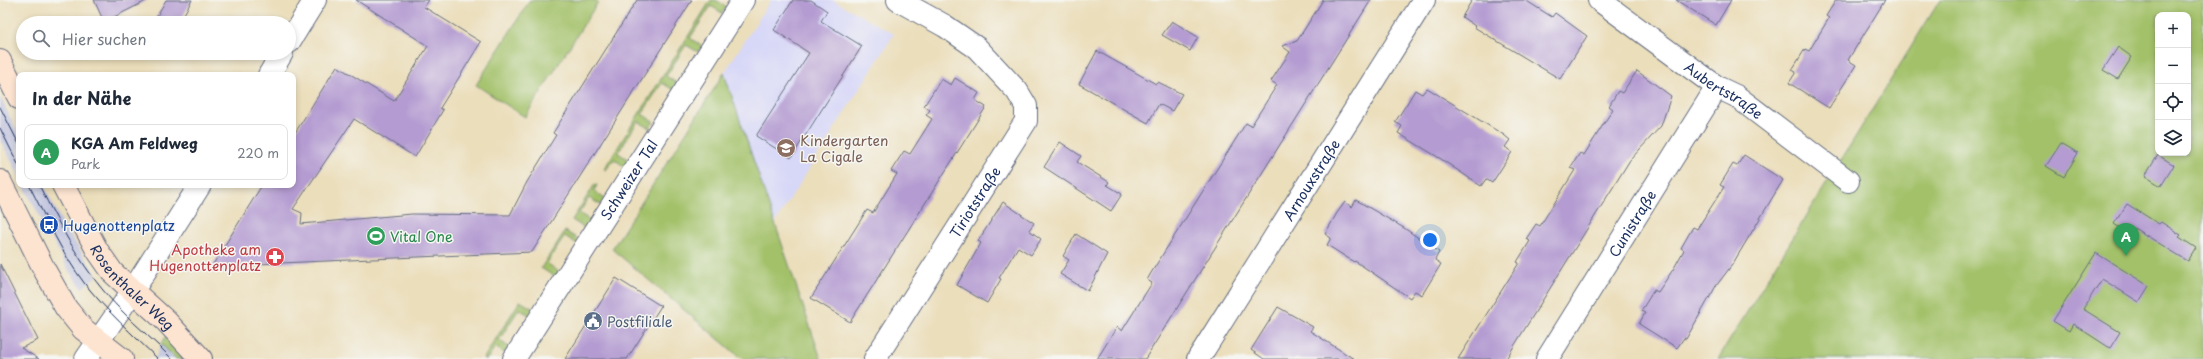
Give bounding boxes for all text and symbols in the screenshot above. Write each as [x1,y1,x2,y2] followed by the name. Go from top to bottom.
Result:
[2155,12,2191,156] map controls
[2155,12,2191,48] button: +
[16,16,296,60] search box
[30,27,52,49] icon: search
[62,27,147,50] text: Hier suchen
[2155,48,2191,84] button: −
[1680,56,1768,124] street label: Aubertstraße
[2155,84,2191,120] button: locate
[32,85,131,111] text: In der Nähe
[2155,120,2191,156] button: layers
[800,130,888,167] place label: Kindergarten La Cigale
[71,131,198,154] text: KGA Am Feldweg
[595,135,662,224] street label: Schweizer Tal
[1277,135,1345,224] street label: Arnouxstraße
[775,137,797,159] school or university icon: Kindergarten La Cigale
[41,143,51,162] text: A
[237,143,279,162] text: 220 m
[71,154,100,173] text: Park
[944,162,1005,242] street label: Tiriotstraße
[1603,186,1661,261] street label: Cunistraße
[38,214,60,236] bus stop icon: Hugenottenplatz
[63,215,175,236] place label: Hugenottenplatz
[2113,223,2139,256] pin: A
[365,225,387,247] sports icon: Vital One
[390,226,453,247] place label: Vital One
[1420,230,1440,250] your location
[149,239,261,276] place label: Apotheke am Hugenottenplatz
[85,241,180,335] street label: Rosenthaler Weg
[264,246,286,268] pharmacy icon: Apotheke am Hugenottenplatz
[582,310,604,332] public building icon: Postfiliale
[607,311,673,332] place label: Postfiliale

